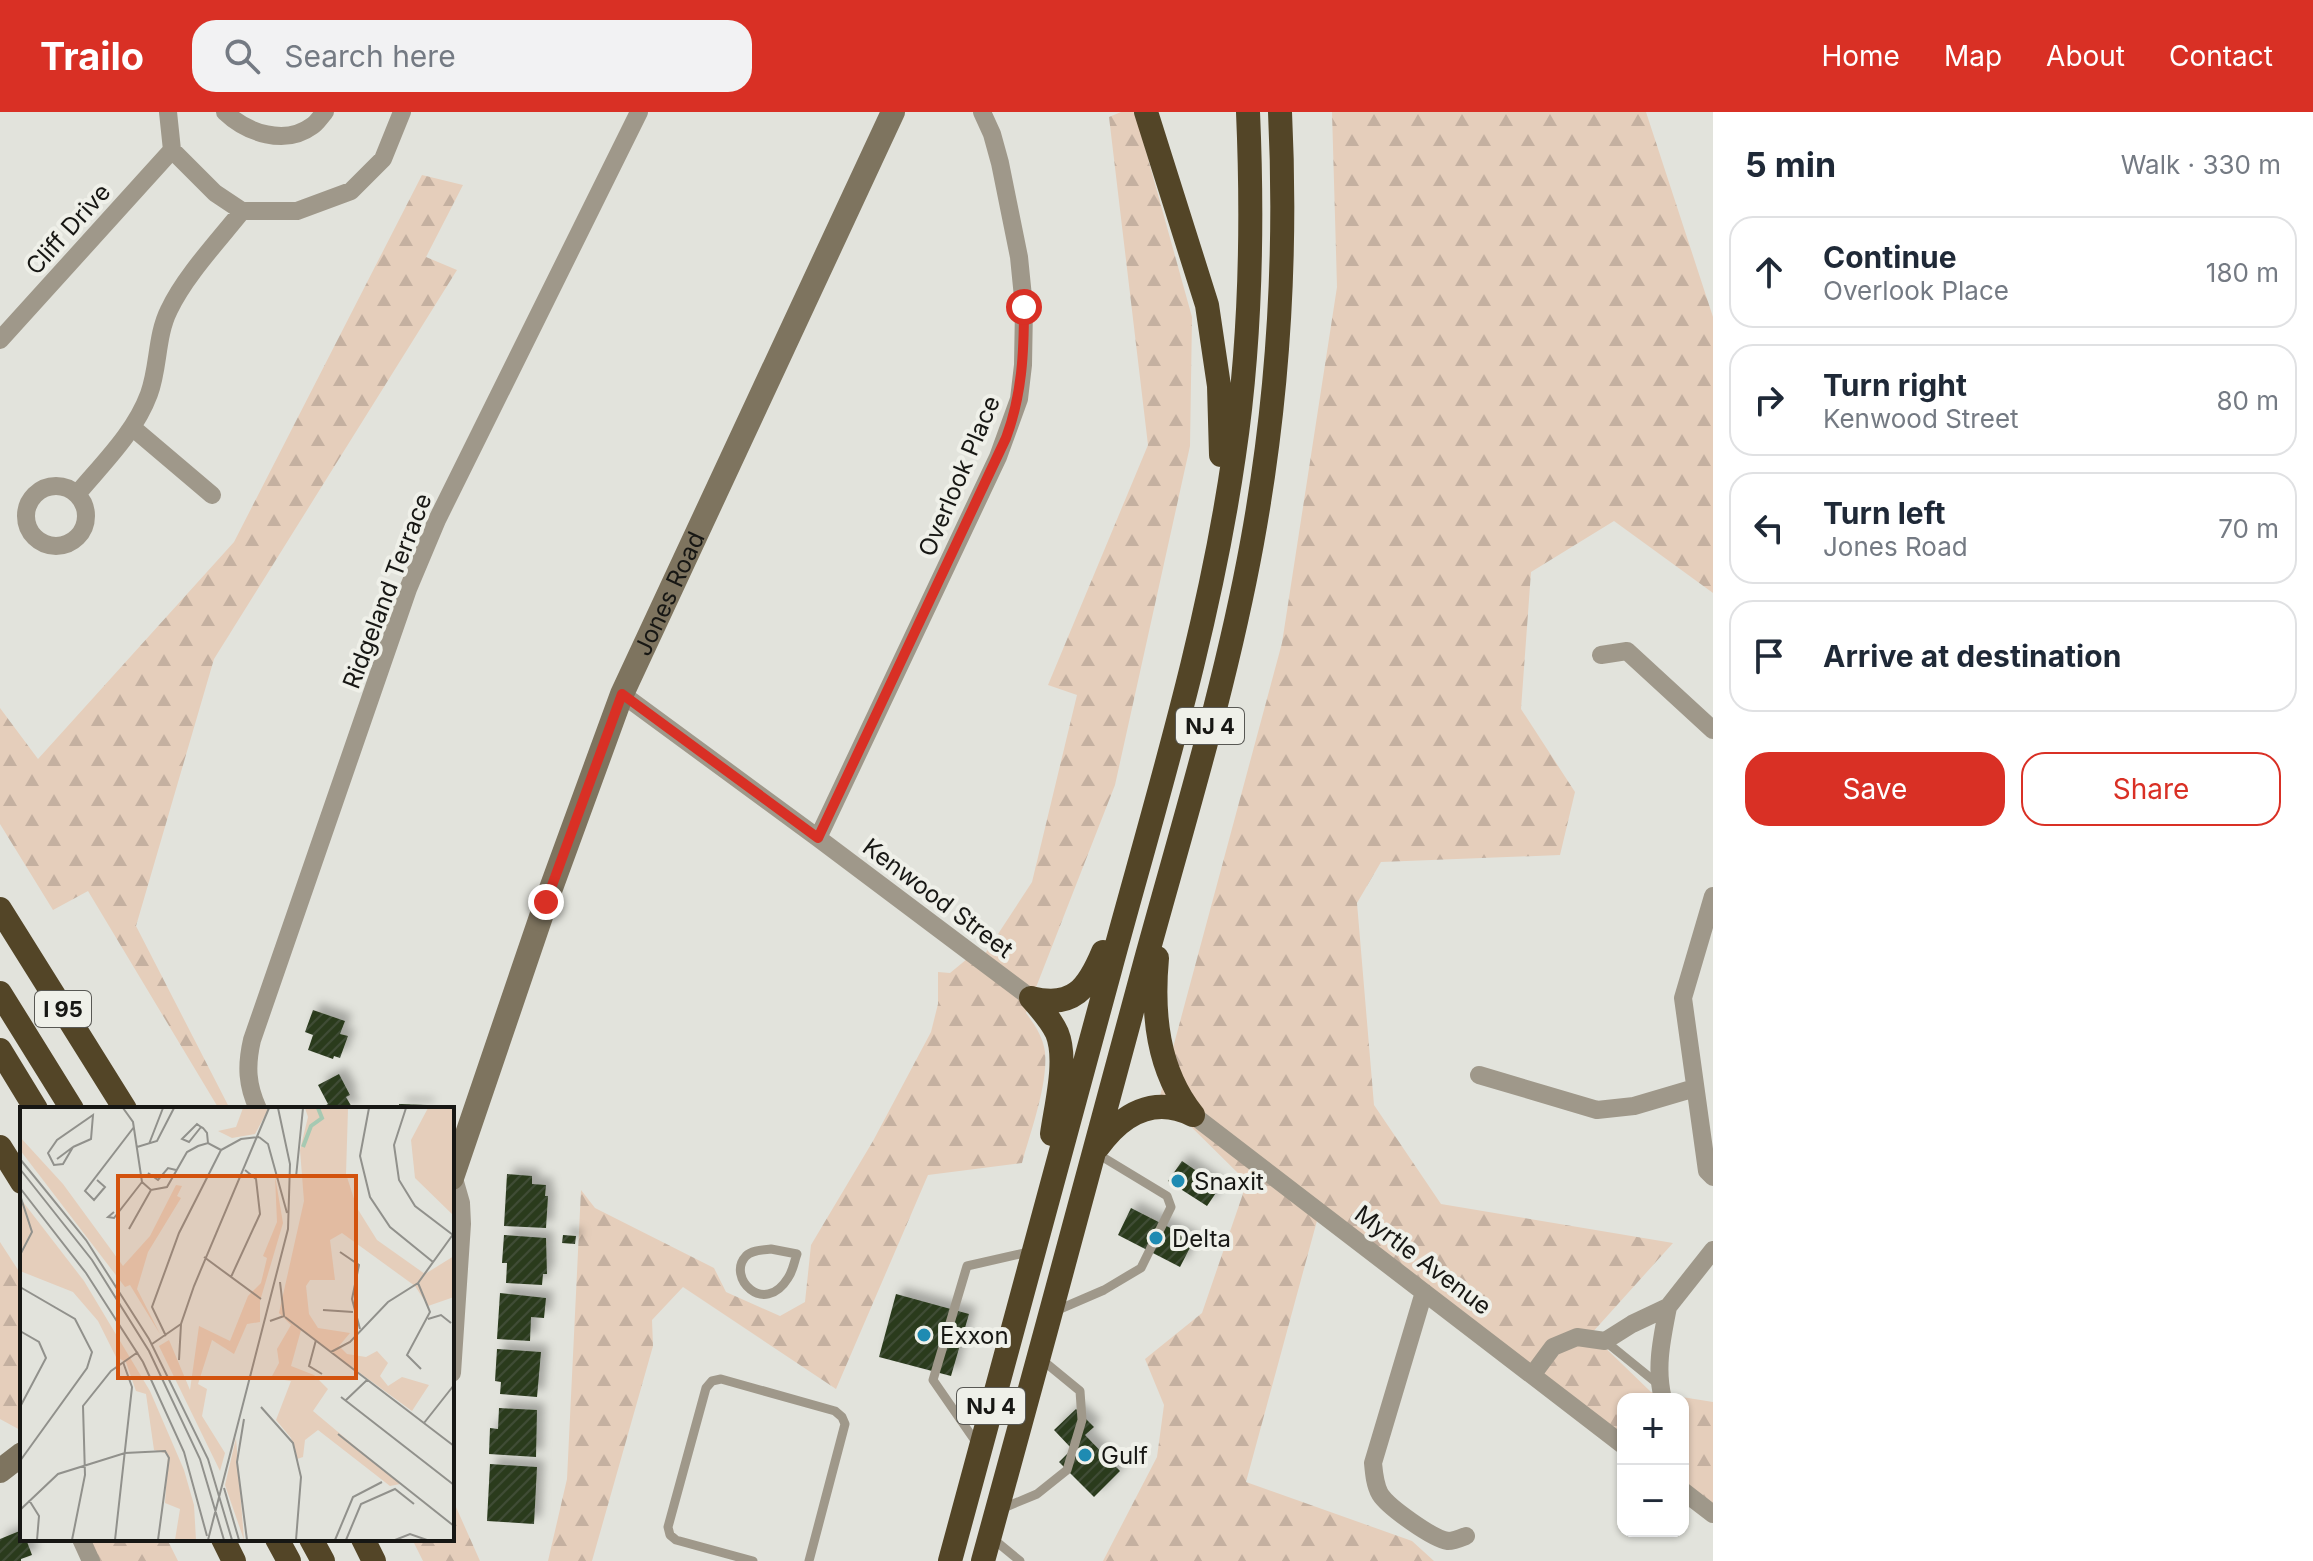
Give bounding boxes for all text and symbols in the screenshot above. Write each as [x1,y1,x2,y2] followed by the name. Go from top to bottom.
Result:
[192,20,752,92] search box
[40,33,144,79] text: Trailo
[220,34,264,78] icon: search
[284,38,456,74] text: Search here
[1821,39,1900,73] text: Home
[1944,39,2002,73] text: Map
[2046,39,2125,73] text: About
[2169,39,2273,73] text: Contact
[1745,144,1836,185] text: 5 min
[2121,149,2281,180] text: Walk · 330 m
[20,178,116,280] street label: Cliff Drive
[1823,239,1957,275] text: Continue
[1747,250,1791,294] icon: ahead
[2206,257,2279,288] text: 180 m
[1823,275,2009,306] text: Overlook Place
[1006,289,1042,325] route start
[1823,367,1967,403] text: Turn right
[1747,378,1791,422] icon: right
[2216,385,2279,416] text: 80 m
[912,391,1006,561] street label: Overlook Place
[1823,403,2019,434] text: Kenwood Street
[336,489,438,693] street label: Ridgeland Terrace
[1823,495,1945,531] text: Turn left
[1747,506,1791,550] icon: left
[2218,513,2279,544] text: 70 m
[628,527,710,660] street label: Jones Road
[1823,531,1968,562] text: Jones Road
[1747,634,1791,678] icon: arrive
[1823,638,2121,674] text: Arrive at destination
[1176,708,1244,744] road number: NJ 4
[1745,752,2005,826] button: Save
[2021,752,2281,826] button: Share
[857,832,1019,964] street label: Kenwood Street
[528,884,564,920] route end
[35,991,91,1027] road number: I 95
[20,1107,454,1541] inset map
[1194,1167,1264,1196] place label: Snaxit
[1169,1172,1187,1190] marker: Snaxit
[1349,1199,1497,1321] street label: Myrtle Avenue
[1172,1224,1231,1253] place label: Delta
[1147,1229,1165,1247] marker: Delta
[940,1321,1009,1350] place label: Exxon
[915,1326,933,1344] marker: Exxon
[957,1388,1025,1424] road number: NJ 4
[1617,1393,1689,1537] map controls
[1617,1393,1689,1465] button: +
[1101,1441,1148,1470] place label: Gulf
[1076,1446,1094,1464] marker: Gulf
[1617,1465,1689,1537] button: −

